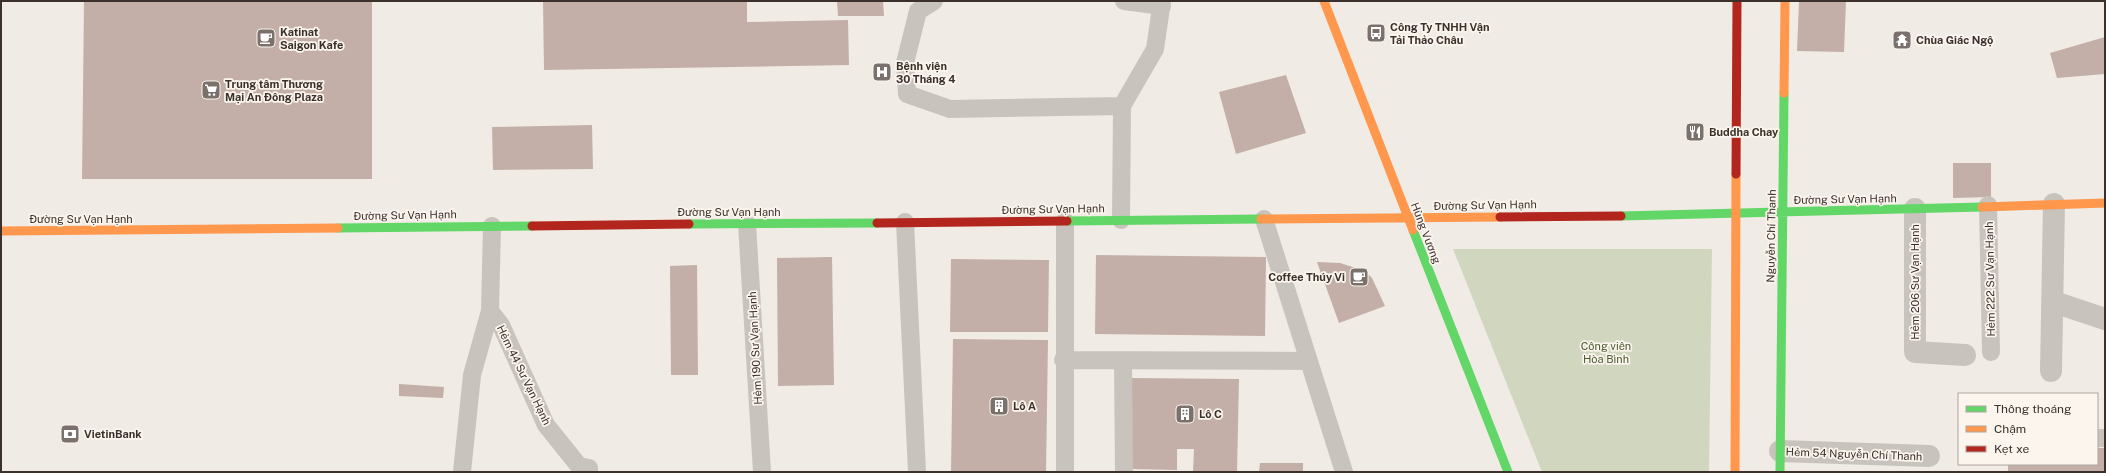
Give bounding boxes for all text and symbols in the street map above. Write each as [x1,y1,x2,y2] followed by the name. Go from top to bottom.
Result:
[1390,21,1489,46] place label: Công Ty TNHH Vận Tải Thảo Châu
[1365,22,1387,44] bus stop icon: Công Ty TNHH Vận Tải Thảo Châu
[280,26,343,51] place label: Katinat Saigon Kafe
[255,27,277,49] cafe icon: Katinat Saigon Kafe
[1891,29,1913,51] temple icon: Chùa Giác Ngộ
[1916,34,1993,47] place label: Chùa Giác Ngộ
[896,60,955,85] place label: Bệnh viện 30 Tháng 4
[871,61,893,83] hospital icon: Bệnh viện 30 Tháng 4
[225,78,323,104] place label: Trung tâm Thương Mại An Đông Plaza
[200,79,222,101] supermarket icon: Trung tâm Thương Mại An Đông Plaza
[1684,121,1706,143] restaurant icon: Buddha Chay
[1709,126,1779,138] place label: Buddha Chay
[1764,189,1778,283] street label: Nguyễn Chí Thanh
[1793,192,1897,206] street label: Đường Sư Vạn Hạnh
[1433,198,1537,212] street label: Đường Sư Vạn Hạnh
[1409,201,1443,265] street label: Hùng Vương
[1001,202,1105,216] street label: Đường Sư Vạn Hạnh
[677,206,781,218] street label: Đường Sư Vạn Hạnh
[353,208,457,222] street label: Đường Sư Vạn Hạnh
[29,213,133,225] street label: Đường Sư Vạn Hạnh
[1983,221,1997,337] street label: Hẻm 222 Sư Vạn Hạnh
[1909,224,1921,340] street label: Hẻm 206 Sư Vạn Hạnh
[1348,266,1370,288] cafe icon: Coffee Thúy Vi
[1268,271,1345,283] place label: Coffee Thúy Vi
[746,291,764,405] street label: Hẻm 190 Sư Vạn Hạnh
[495,323,553,427] street label: Hẻm 44 Sư Vạn Hạnh
[1581,340,1631,365] park label: Công viên Hòa Bình
[1958,393,2098,465] legend
[988,395,1010,417] building icon: Lô A
[1013,400,1036,412] place label: Lô A
[1994,402,2071,416] text: Thông thoáng
[1174,403,1196,425] building icon: Lô C
[1199,408,1222,420] place label: Lô C
[1994,422,2026,436] text: Chậm
[59,423,81,445] bank icon: VietinBank
[84,428,142,440] place label: VietinBank
[1994,442,2029,456] text: Kẹt xe
[1786,446,1922,462] street label: Hẻm 54 Nguyễn Chí Thanh

